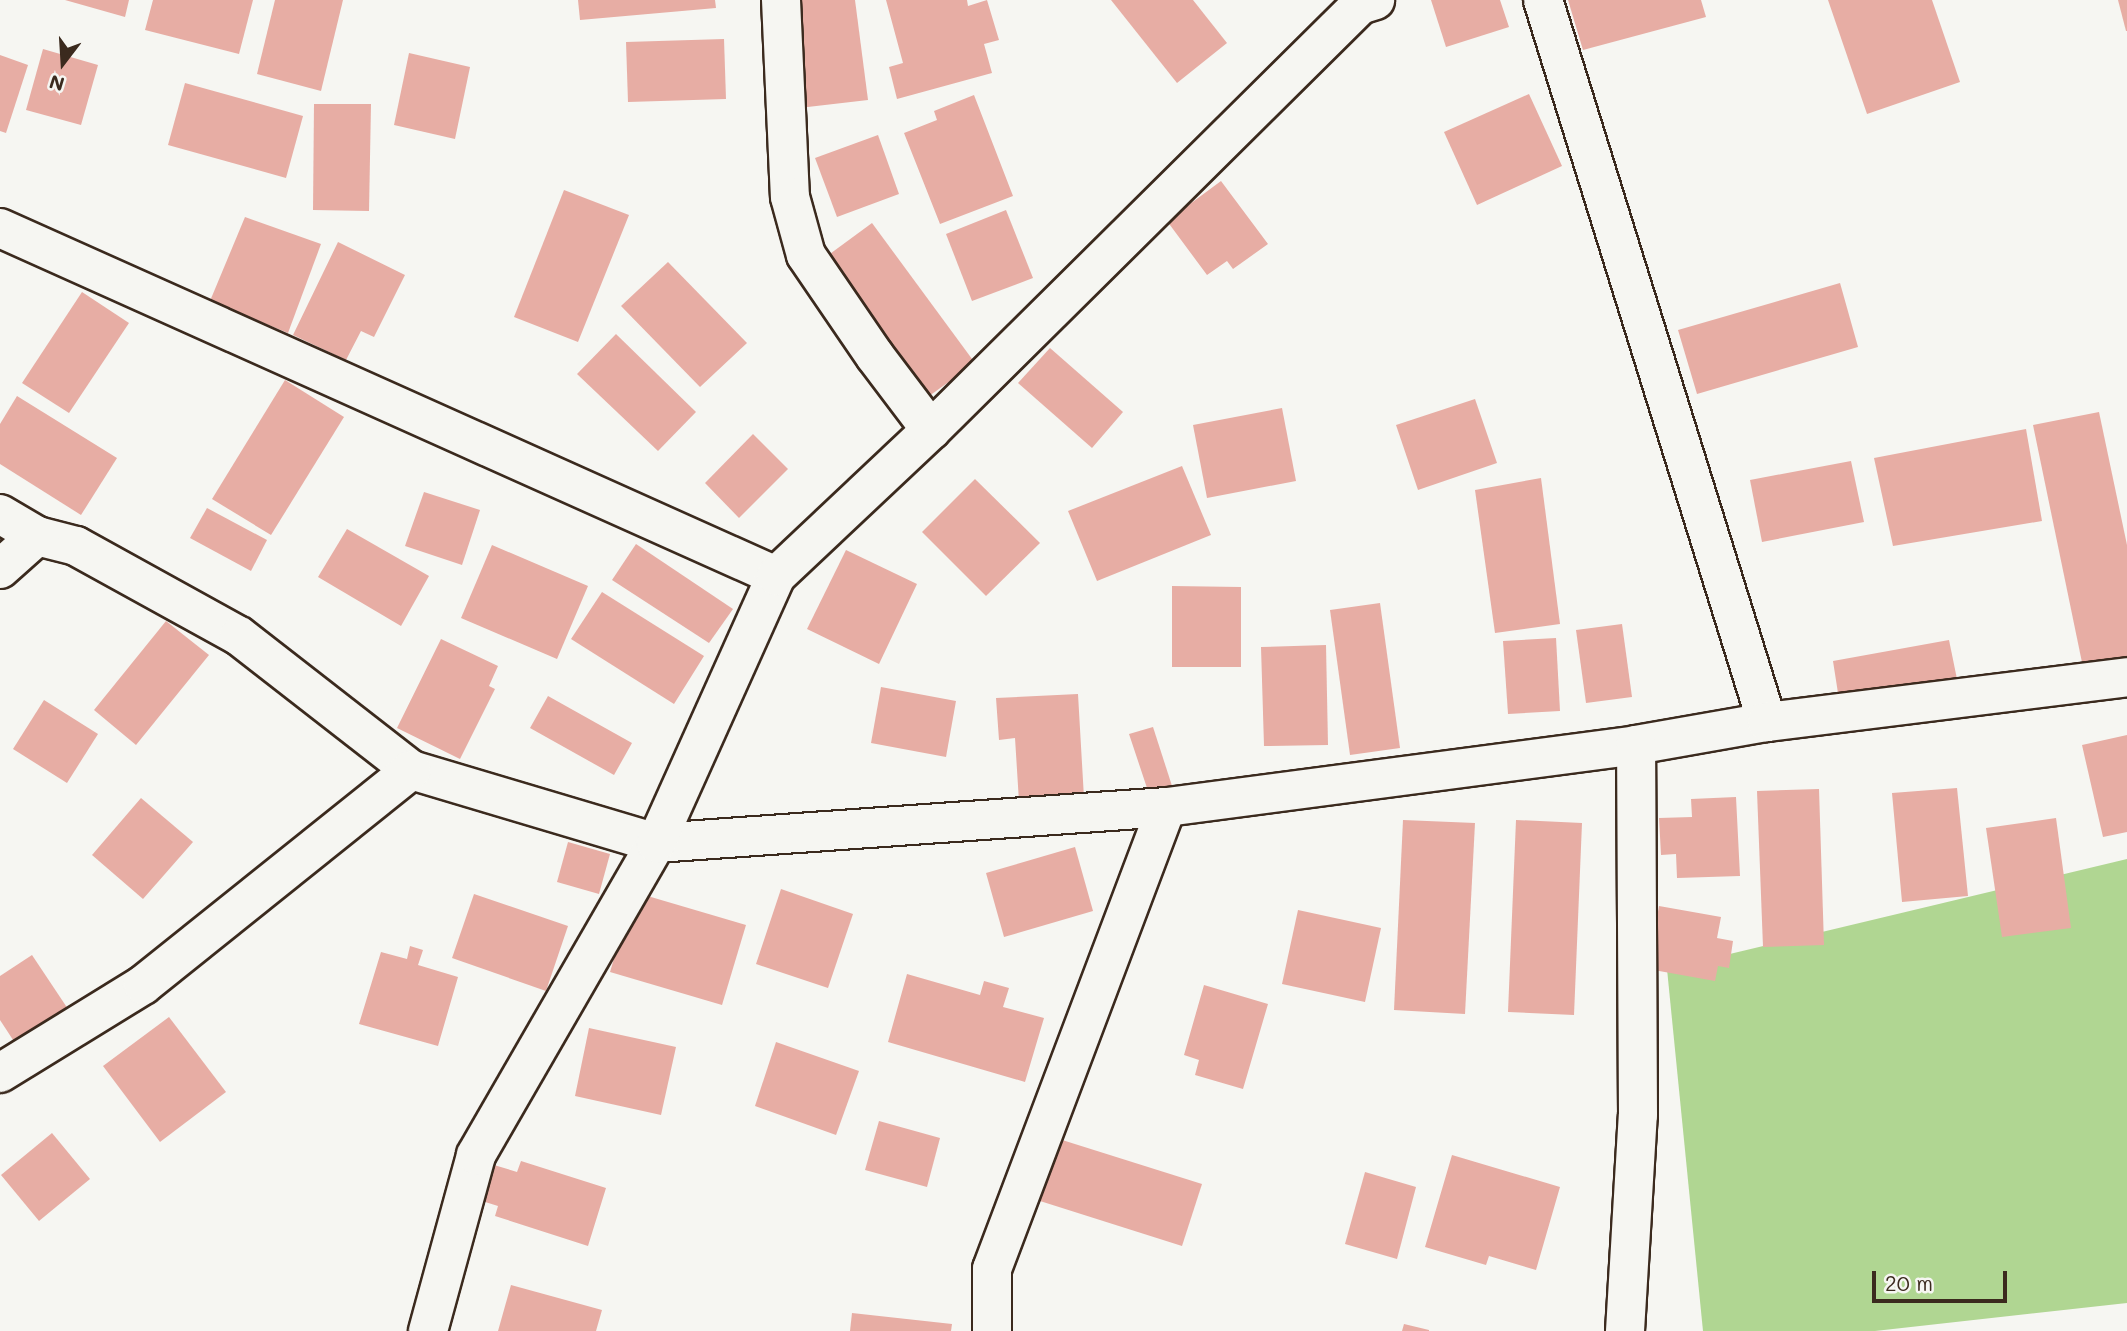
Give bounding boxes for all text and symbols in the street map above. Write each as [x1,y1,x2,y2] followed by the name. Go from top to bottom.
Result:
[28,28,98,98] north arrow
[46,70,67,98] text: N
[1875,1258,2010,1302] scale bar
[1885,1269,1933,1296] text: 20 m

